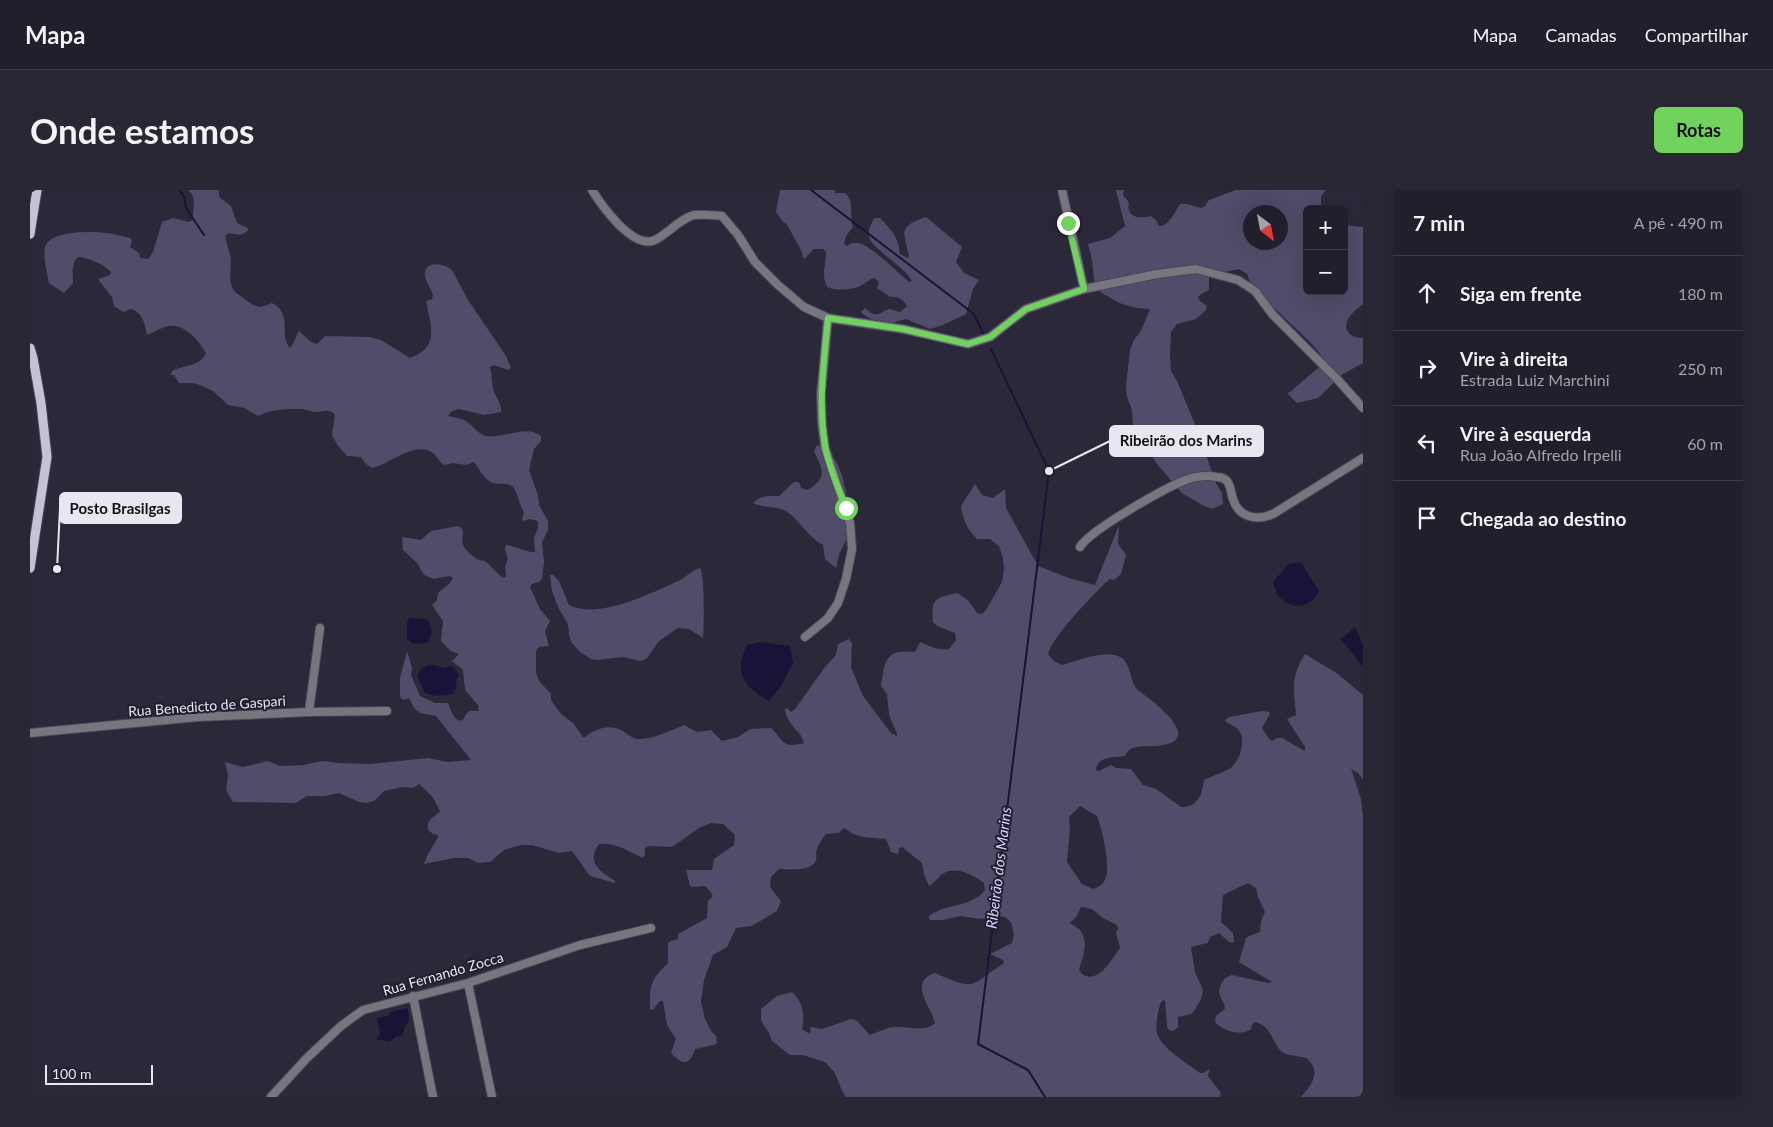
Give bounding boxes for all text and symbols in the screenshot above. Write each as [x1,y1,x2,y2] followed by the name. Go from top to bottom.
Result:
[25,20,85,49] text: Mapa
[1473,24,1517,46] text: Mapa
[1545,24,1617,46] text: Camadas
[1645,24,1748,46] text: Compartilhar
[1654,107,1743,153] button: Rotas
[30,109,254,151] text: Onde estamos
[1243,205,1288,250] north arrow
[1303,205,1348,295] map controls
[1303,205,1348,250] button: +
[1413,210,1465,235] text: 7 min
[1057,212,1080,235] route end
[1634,213,1723,232] text: A pé · 490 m
[1303,250,1348,295] button: −
[1413,279,1441,307] icon: ahead
[1460,282,1582,305] text: Siga em frente
[1678,284,1723,303] text: 180 m
[1460,347,1568,370] text: Vire à direita
[1413,354,1441,382] icon: right
[1678,359,1723,378] text: 250 m
[1460,370,1610,389] text: Estrada Luiz Marchini
[1460,422,1591,445] text: Vire à esquerda
[1110,426,1263,456] callout: Ribeirão dos Marins
[1413,429,1441,457] icon: left
[1120,431,1253,449] text: Ribeirão dos Marins
[1687,434,1723,453] text: 60 m
[1460,445,1622,464] text: Rua João Alfredo Irpelli
[60,493,181,523] callout: Posto Brasilgas
[835,497,858,520] route start
[69,499,171,517] text: Posto Brasilgas
[1413,504,1441,532] icon: arrive
[1460,507,1626,530] text: Chegada ao destino
[128,692,286,719] street label: Rua Benedicto de Gaspari
[982,806,1014,930] water label: Ribeirão dos Marins
[381,948,505,999] street label: Rua Fernando Zocca
[45,1062,152,1085] scale bar
[52,1065,91,1082] text: 100 m

